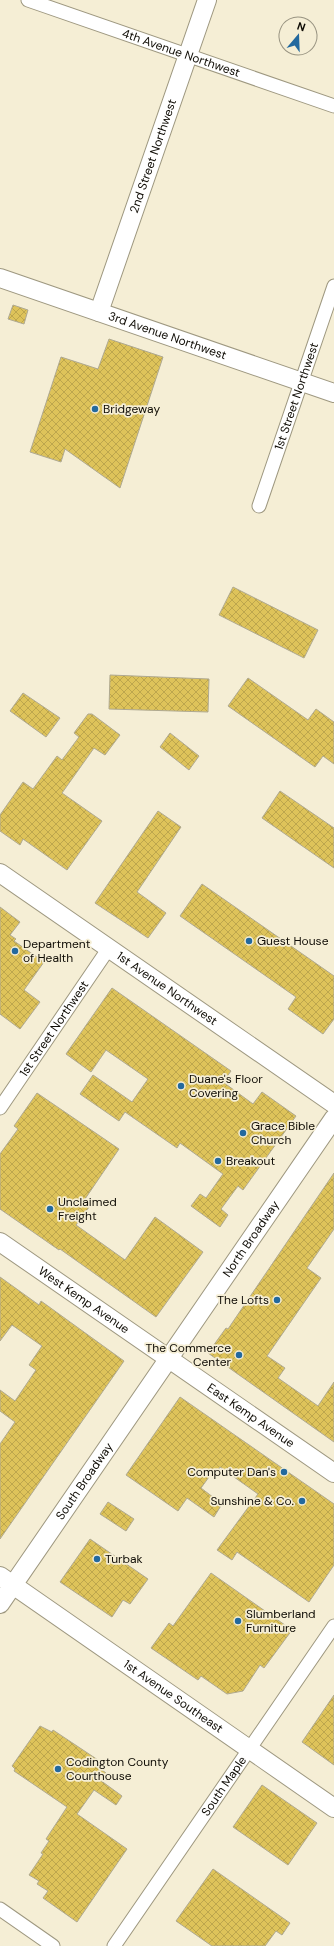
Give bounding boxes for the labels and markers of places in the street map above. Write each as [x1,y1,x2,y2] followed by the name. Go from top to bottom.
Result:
[103,401,160,417] place label: Bridgeway
[90,404,100,414] marker: Bridgeway
[257,933,329,949] place label: Guest House
[23,936,91,966] place label: Department of Health
[244,936,254,946] marker: Guest House
[10,946,20,956] marker: Department of Health
[189,1071,263,1101] place label: Duane's Floor Covering
[176,1081,186,1091] marker: Duane's Floor Covering
[251,1118,315,1148] place label: Grace Bible Church
[238,1128,248,1138] marker: Grace Bible Church
[226,1153,275,1169] place label: Breakout
[213,1156,223,1166] marker: Breakout
[58,1194,117,1224] place label: Unclaimed Freight
[45,1204,55,1214] marker: Unclaimed Freight
[217,1292,269,1308] place label: The Lofts
[272,1295,282,1305] marker: The Lofts
[146,1340,232,1370] place label: The Commerce Center
[234,1350,244,1360] marker: The Commerce Center
[187,1464,276,1480] place label: Computer Dan's
[279,1467,289,1477] marker: Computer Dan's
[210,1493,294,1509] place label: Sunshine & Co.
[297,1496,307,1506] marker: Sunshine & Co.
[105,1551,143,1567] place label: Turbak
[92,1554,102,1564] marker: Turbak
[246,1606,316,1636] place label: Slumberland Furniture
[233,1616,243,1626] marker: Slumberland Furniture
[66,1754,169,1784] place label: Codington County Courthouse
[53,1764,63,1774] marker: Codington County Courthouse

